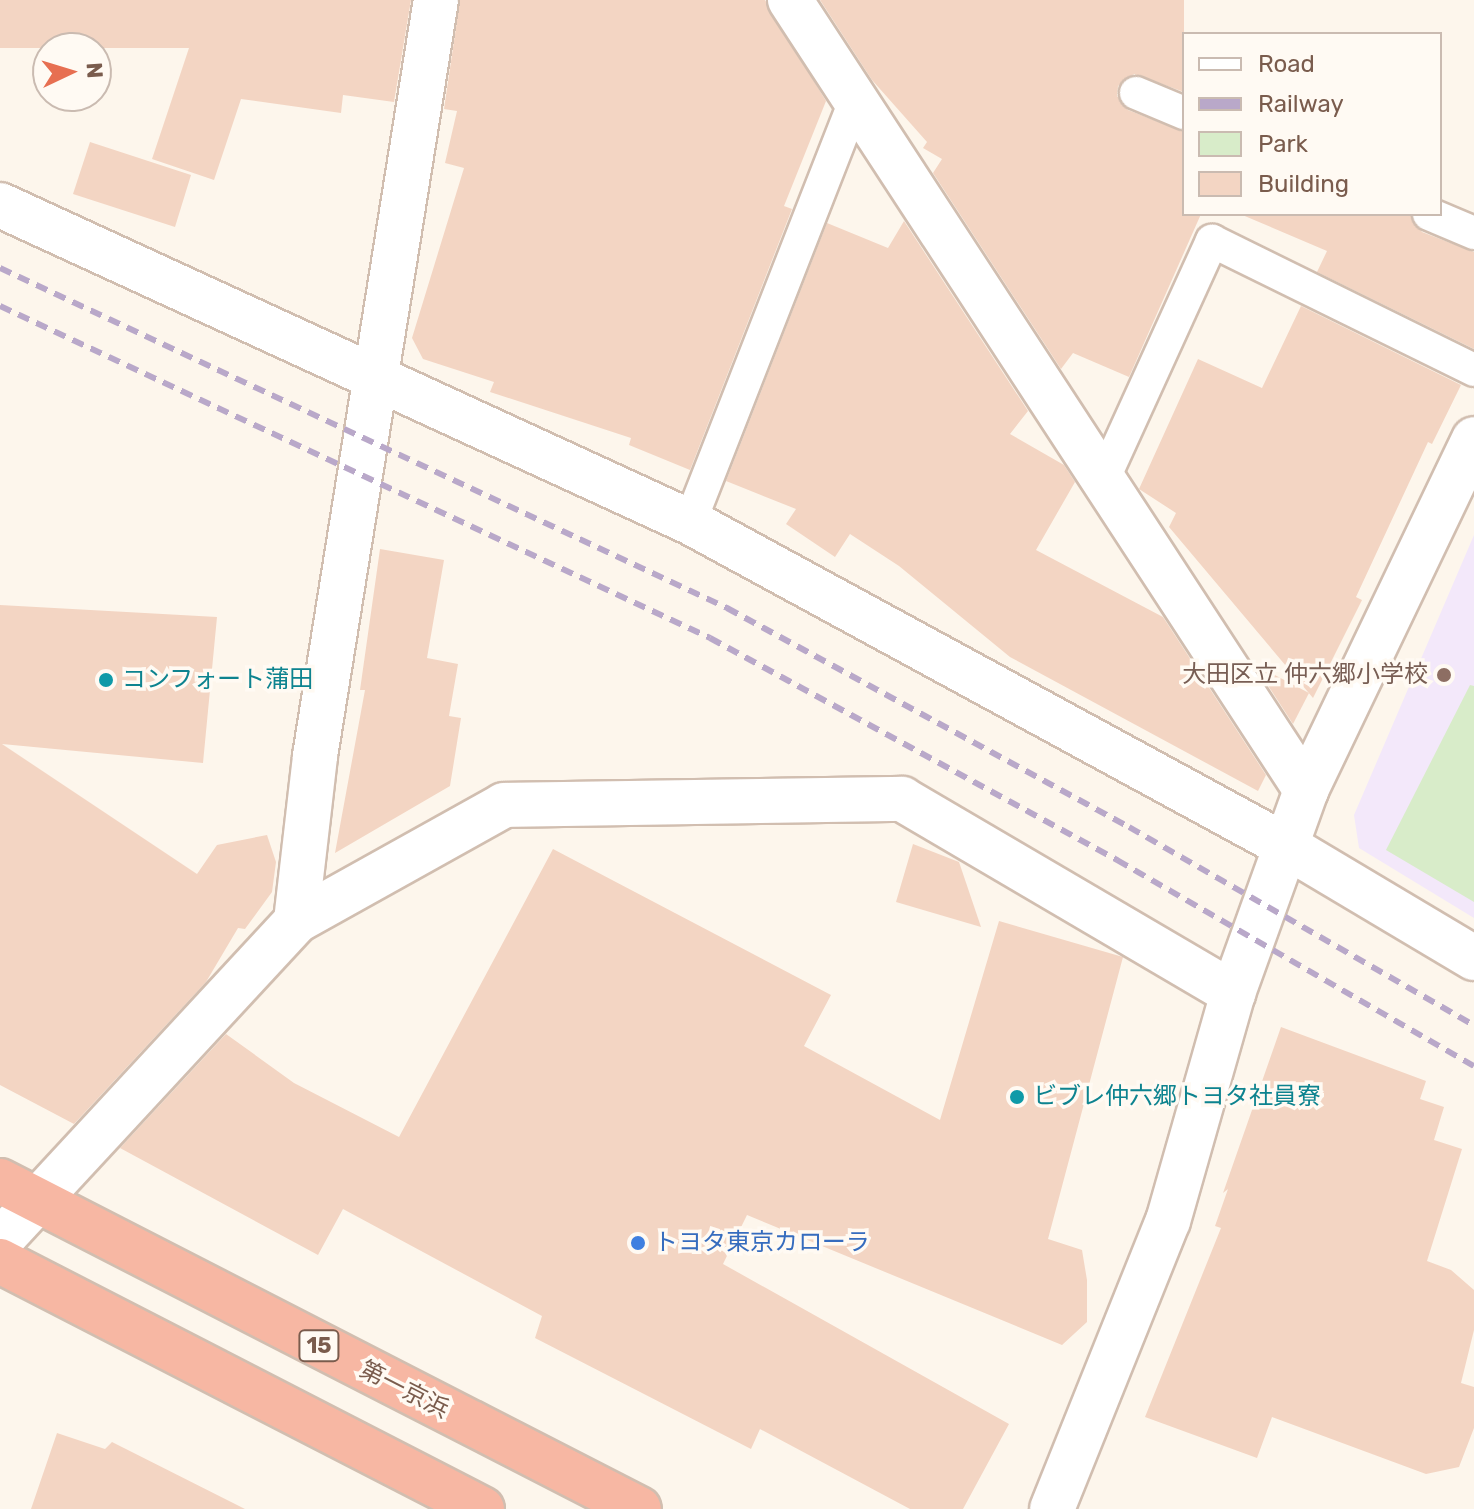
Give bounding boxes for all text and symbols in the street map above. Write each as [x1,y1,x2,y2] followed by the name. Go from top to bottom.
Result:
[32,32,112,112] north arrow
[1182,32,1442,216] legend
[1258,50,1315,78] text: Road
[80,62,108,79] text: N
[1258,90,1344,118] text: Railway
[1258,130,1308,158] text: Park
[1258,170,1349,198] text: Building
[1182,661,1428,689] place label: 大田区立 仲六郷小学校
[122,666,314,694] place label: コンフォート蒲田
[1435,666,1453,684] marker: 大田区立 仲六郷小学校
[97,671,115,689] marker: コンフォート蒲田
[1033,1083,1321,1111] place label: ビブレ仲六郷トヨタ社員寮
[1008,1088,1026,1106] marker: ビブレ仲六郷トヨタ社員寮
[654,1229,870,1257] place label: トヨタ東京カローラ
[629,1234,647,1252] marker: トヨタ東京カローラ
[297,1328,341,1364] road number: 15
[355,1355,453,1425] street label: 第一京浜

